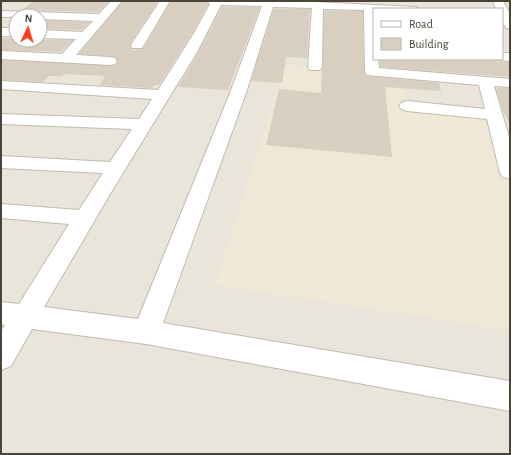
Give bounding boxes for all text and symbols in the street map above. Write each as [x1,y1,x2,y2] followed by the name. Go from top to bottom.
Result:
[8,8,48,48] north arrow
[373,8,503,60] legend
[24,13,33,24] text: N
[409,18,433,30] text: Road
[409,38,449,50] text: Building

